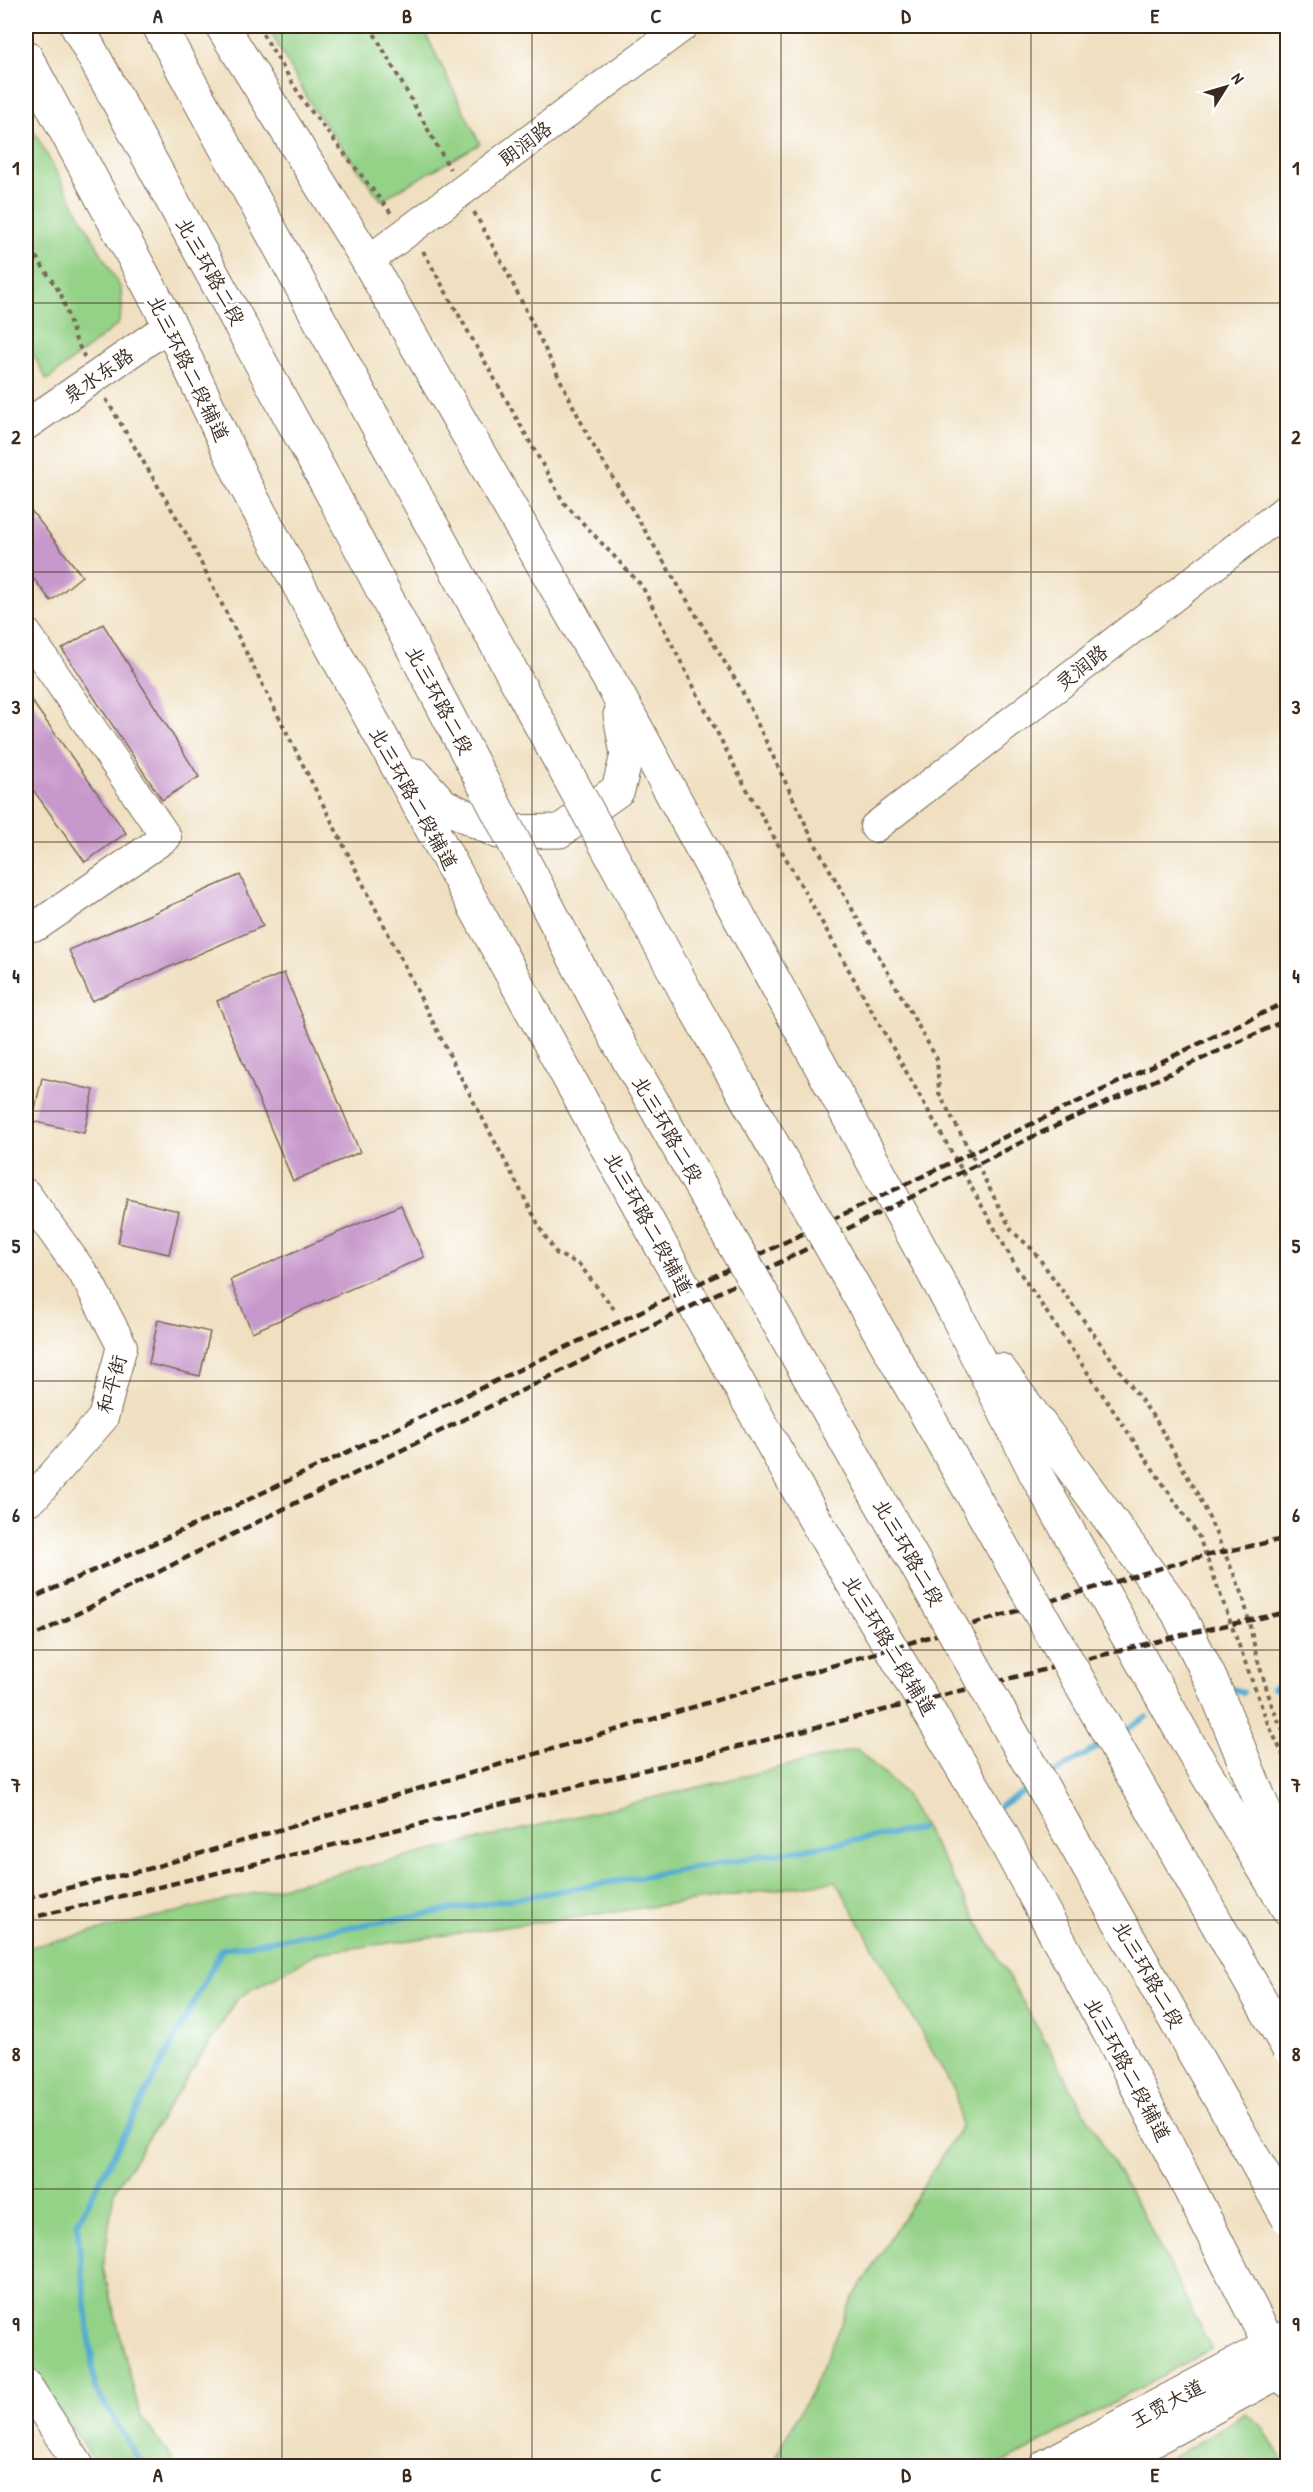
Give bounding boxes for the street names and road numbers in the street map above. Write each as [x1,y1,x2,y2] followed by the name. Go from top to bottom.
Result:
[493,114,558,172] street label: 朗润路
[170,212,252,330] street label: 北三环路二段
[142,290,236,446] street label: 北三环路二段辅道
[57,340,139,409] street label: 泉水东路
[1049,637,1114,696] street label: 灵润路
[400,641,480,759] street label: 北三环路二段
[363,721,465,875] street label: 北三环路二段辅道
[626,1070,710,1188] street label: 北三环路二段
[598,1146,700,1300] street label: 北三环路二段辅道
[90,1351,132,1417] street label: 和平街
[867,1493,951,1611] street label: 北三环路二段
[837,1569,943,1721] street label: 北三环路二段辅道
[1107,1915,1191,2033] street label: 北三环路二段
[1079,1992,1177,2146] street label: 北三环路二段辅道
[1125,2372,1209,2434] street label: 王贾大道

